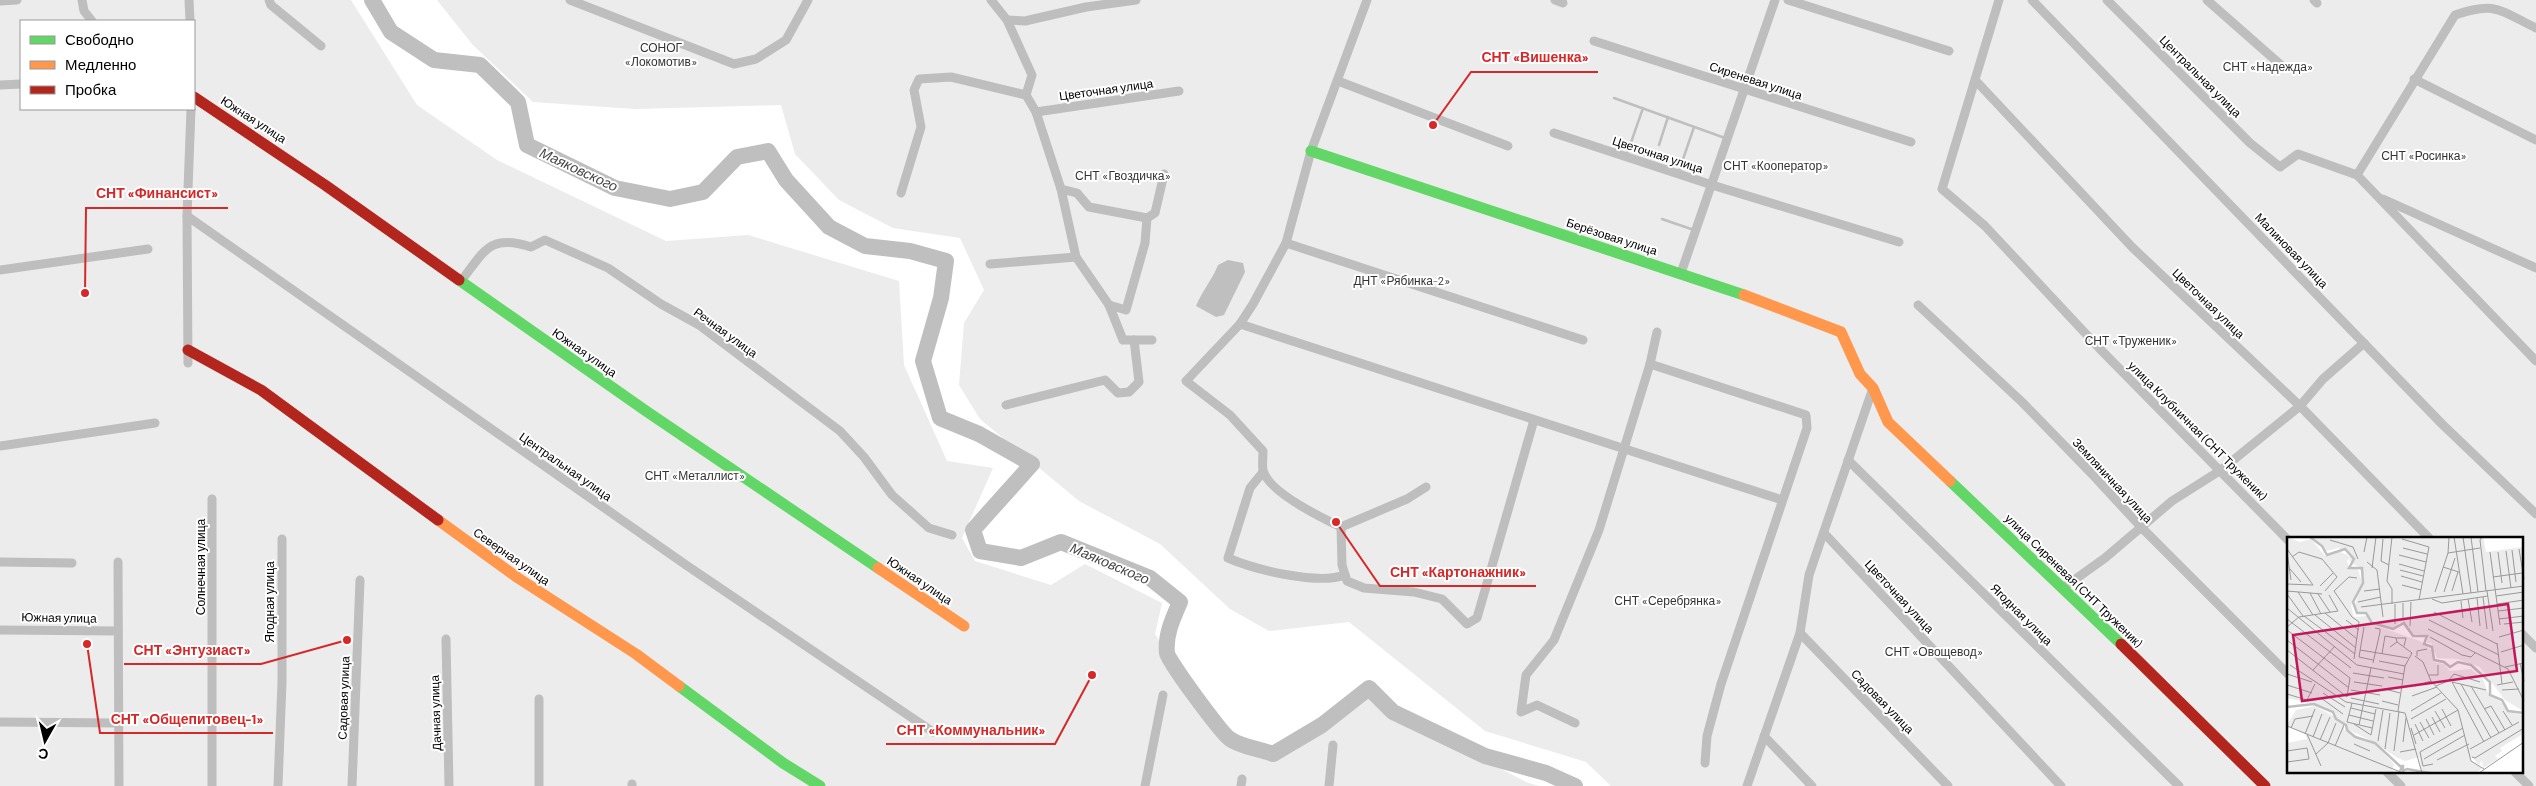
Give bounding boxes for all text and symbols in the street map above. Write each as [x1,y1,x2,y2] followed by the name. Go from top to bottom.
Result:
[20,20,195,110] legend
[65,30,134,48] text: Свободно
[2157,32,2245,121] street label: Центральная улица
[625,40,697,68] park label: СОНОГ «Локомотив»
[1471,43,1598,72] callout: СНТ «Вишенка»
[1481,48,1589,65] text: СНТ «Вишенка»
[65,55,136,73] text: Медленно
[1707,58,1805,103] street label: Сиреневая улица
[2223,59,2313,74] park label: СНТ «Надежда»
[1058,75,1154,104] street label: Цветочная улица
[65,80,117,98] text: Пробка
[218,93,290,146] street label: Южная улица
[1611,133,1705,176] street label: Цветочная улица
[537,143,621,195] water label: Маяковского
[2381,148,2467,162] park label: СНТ «Росинка»
[1723,158,1829,173] park label: СНТ «Кооператор»
[1075,168,1171,183] park label: СНТ «Гвоздичка»
[86,179,228,208] callout: СНТ «Финансист»
[96,184,218,201] text: СНТ «Финансист»
[2252,210,2332,291] street label: Малиновая улица
[1564,215,1660,258] street label: Берёзовая улица
[2169,265,2248,342] street label: Цветочная улица
[1353,273,1451,288] park label: ДНТ «Рябинка-2»
[691,304,761,361] street label: Речная улица
[550,325,620,380] street label: Южная улица
[2085,333,2177,348] park label: СНТ «Труженик»
[2125,358,2271,503] street label: улица Клубничная (СНТ Труженик)
[517,429,615,504] street label: Центральная улица
[2069,435,2156,526] street label: Земляничная улица
[645,468,745,482] park label: СНТ «Металлист»
[2002,511,2146,651] street label: улица Сиреневая (СНТ Труженик)
[193,518,208,615] street label: Солнечная улица
[470,524,553,589] street label: Северная улица
[2287,537,2524,774] inset map
[1068,539,1152,587] water label: Маяковского
[884,553,955,608] street label: Южная улица
[1380,557,1536,586] callout: СНТ «Картонажник»
[1862,557,1938,636] street label: Цветочная улица
[262,561,277,643] street label: Ягодная улица
[1390,563,1526,580] text: СНТ «Картонажник»
[1988,580,2056,649] street label: Ягодная улица
[1614,593,1722,608] park label: СНТ «Серебрянка»
[21,609,97,626] street label: Южная улица
[124,635,261,664] callout: СНТ «Энтузиаст»
[133,641,251,658] text: СНТ «Энтузиаст»
[1885,644,1983,659] park label: СНТ «Овощевод»
[335,655,352,740] street label: Садовая улица
[1848,666,1917,737] street label: Садовая улица
[427,674,444,751] street label: Дачная улица
[100,704,273,733] callout: СНТ «Общепитовец-1»
[111,710,263,727] text: СНТ «Общепитовец-1»
[886,715,1055,744] callout: СНТ «Коммунальник»
[20,716,70,766] north arrow
[897,721,1045,738] text: СНТ «Коммунальник»
[37,745,49,763] text: С

